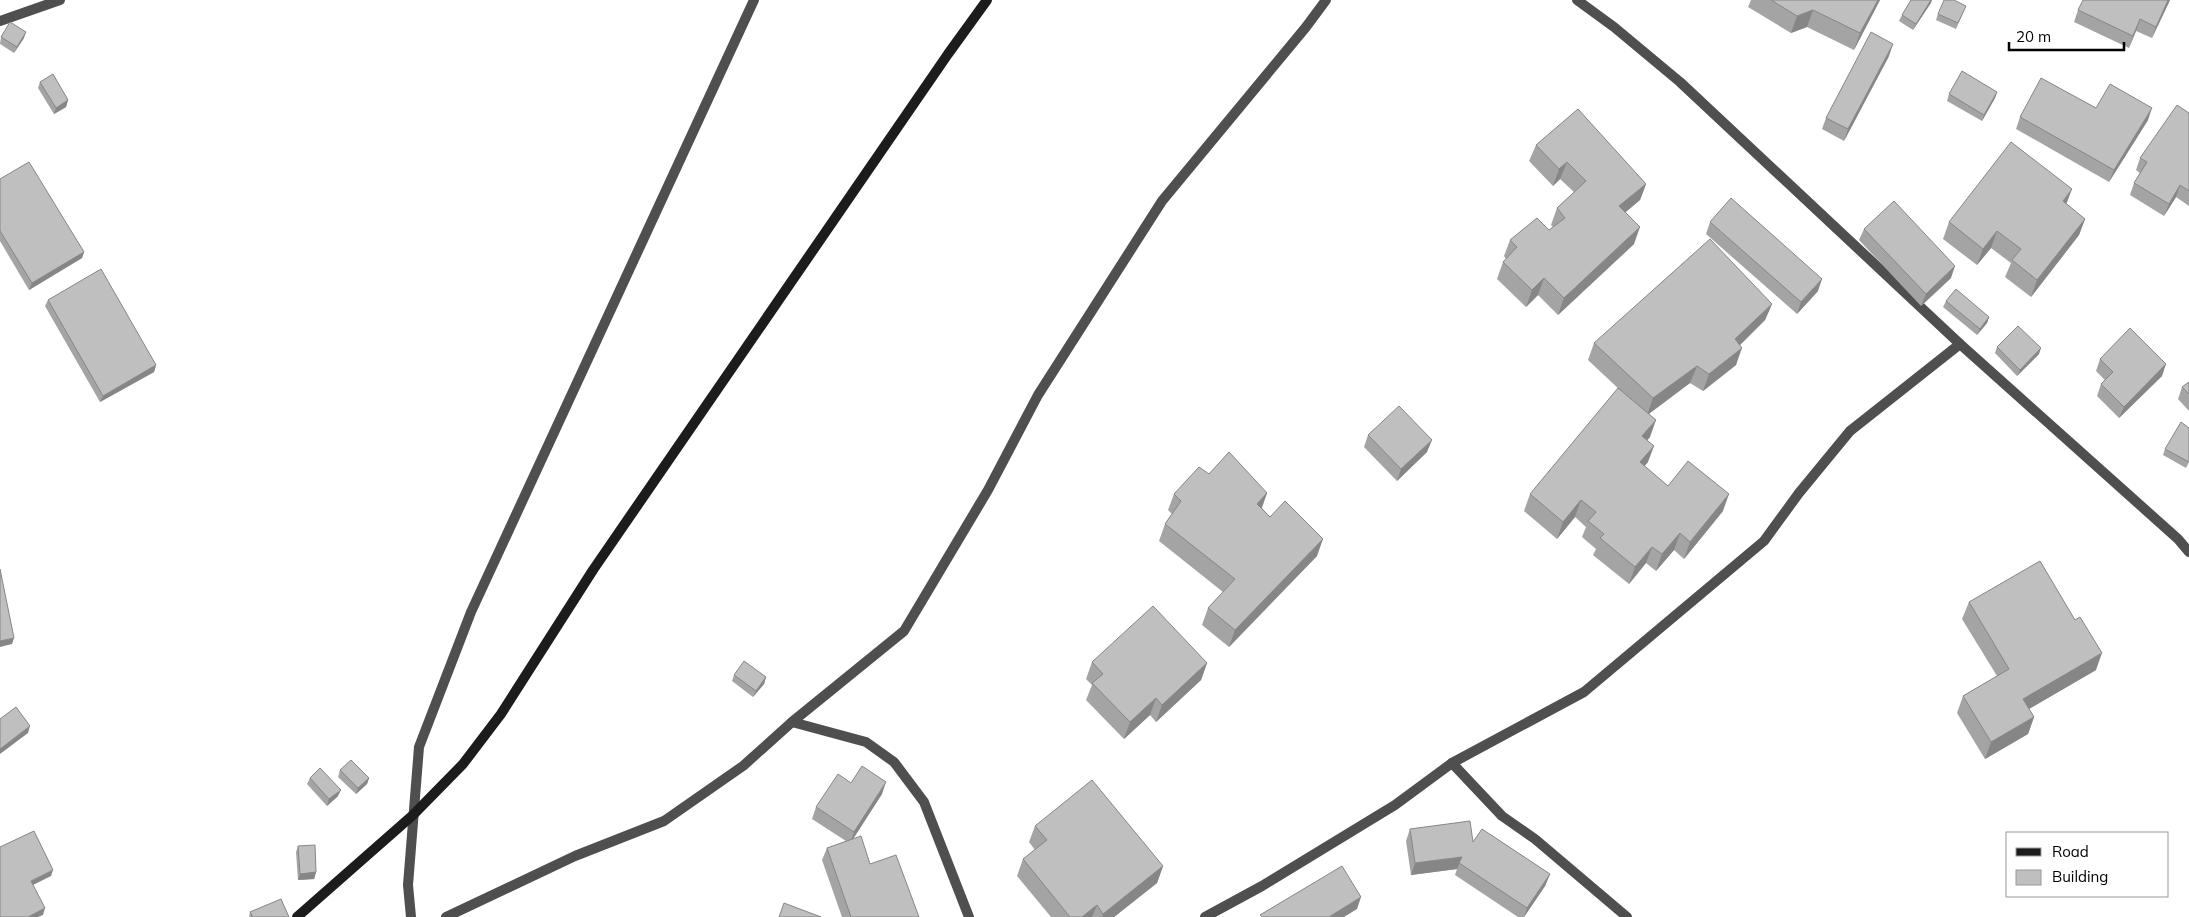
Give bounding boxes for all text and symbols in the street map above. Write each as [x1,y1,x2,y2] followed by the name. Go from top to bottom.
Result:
[2009,20,2124,52] scale bar
[2016,27,2051,46] text: 20 m
[2006,832,2169,897] legend
[2052,842,2089,861] text: Road
[2052,867,2108,886] text: Building

